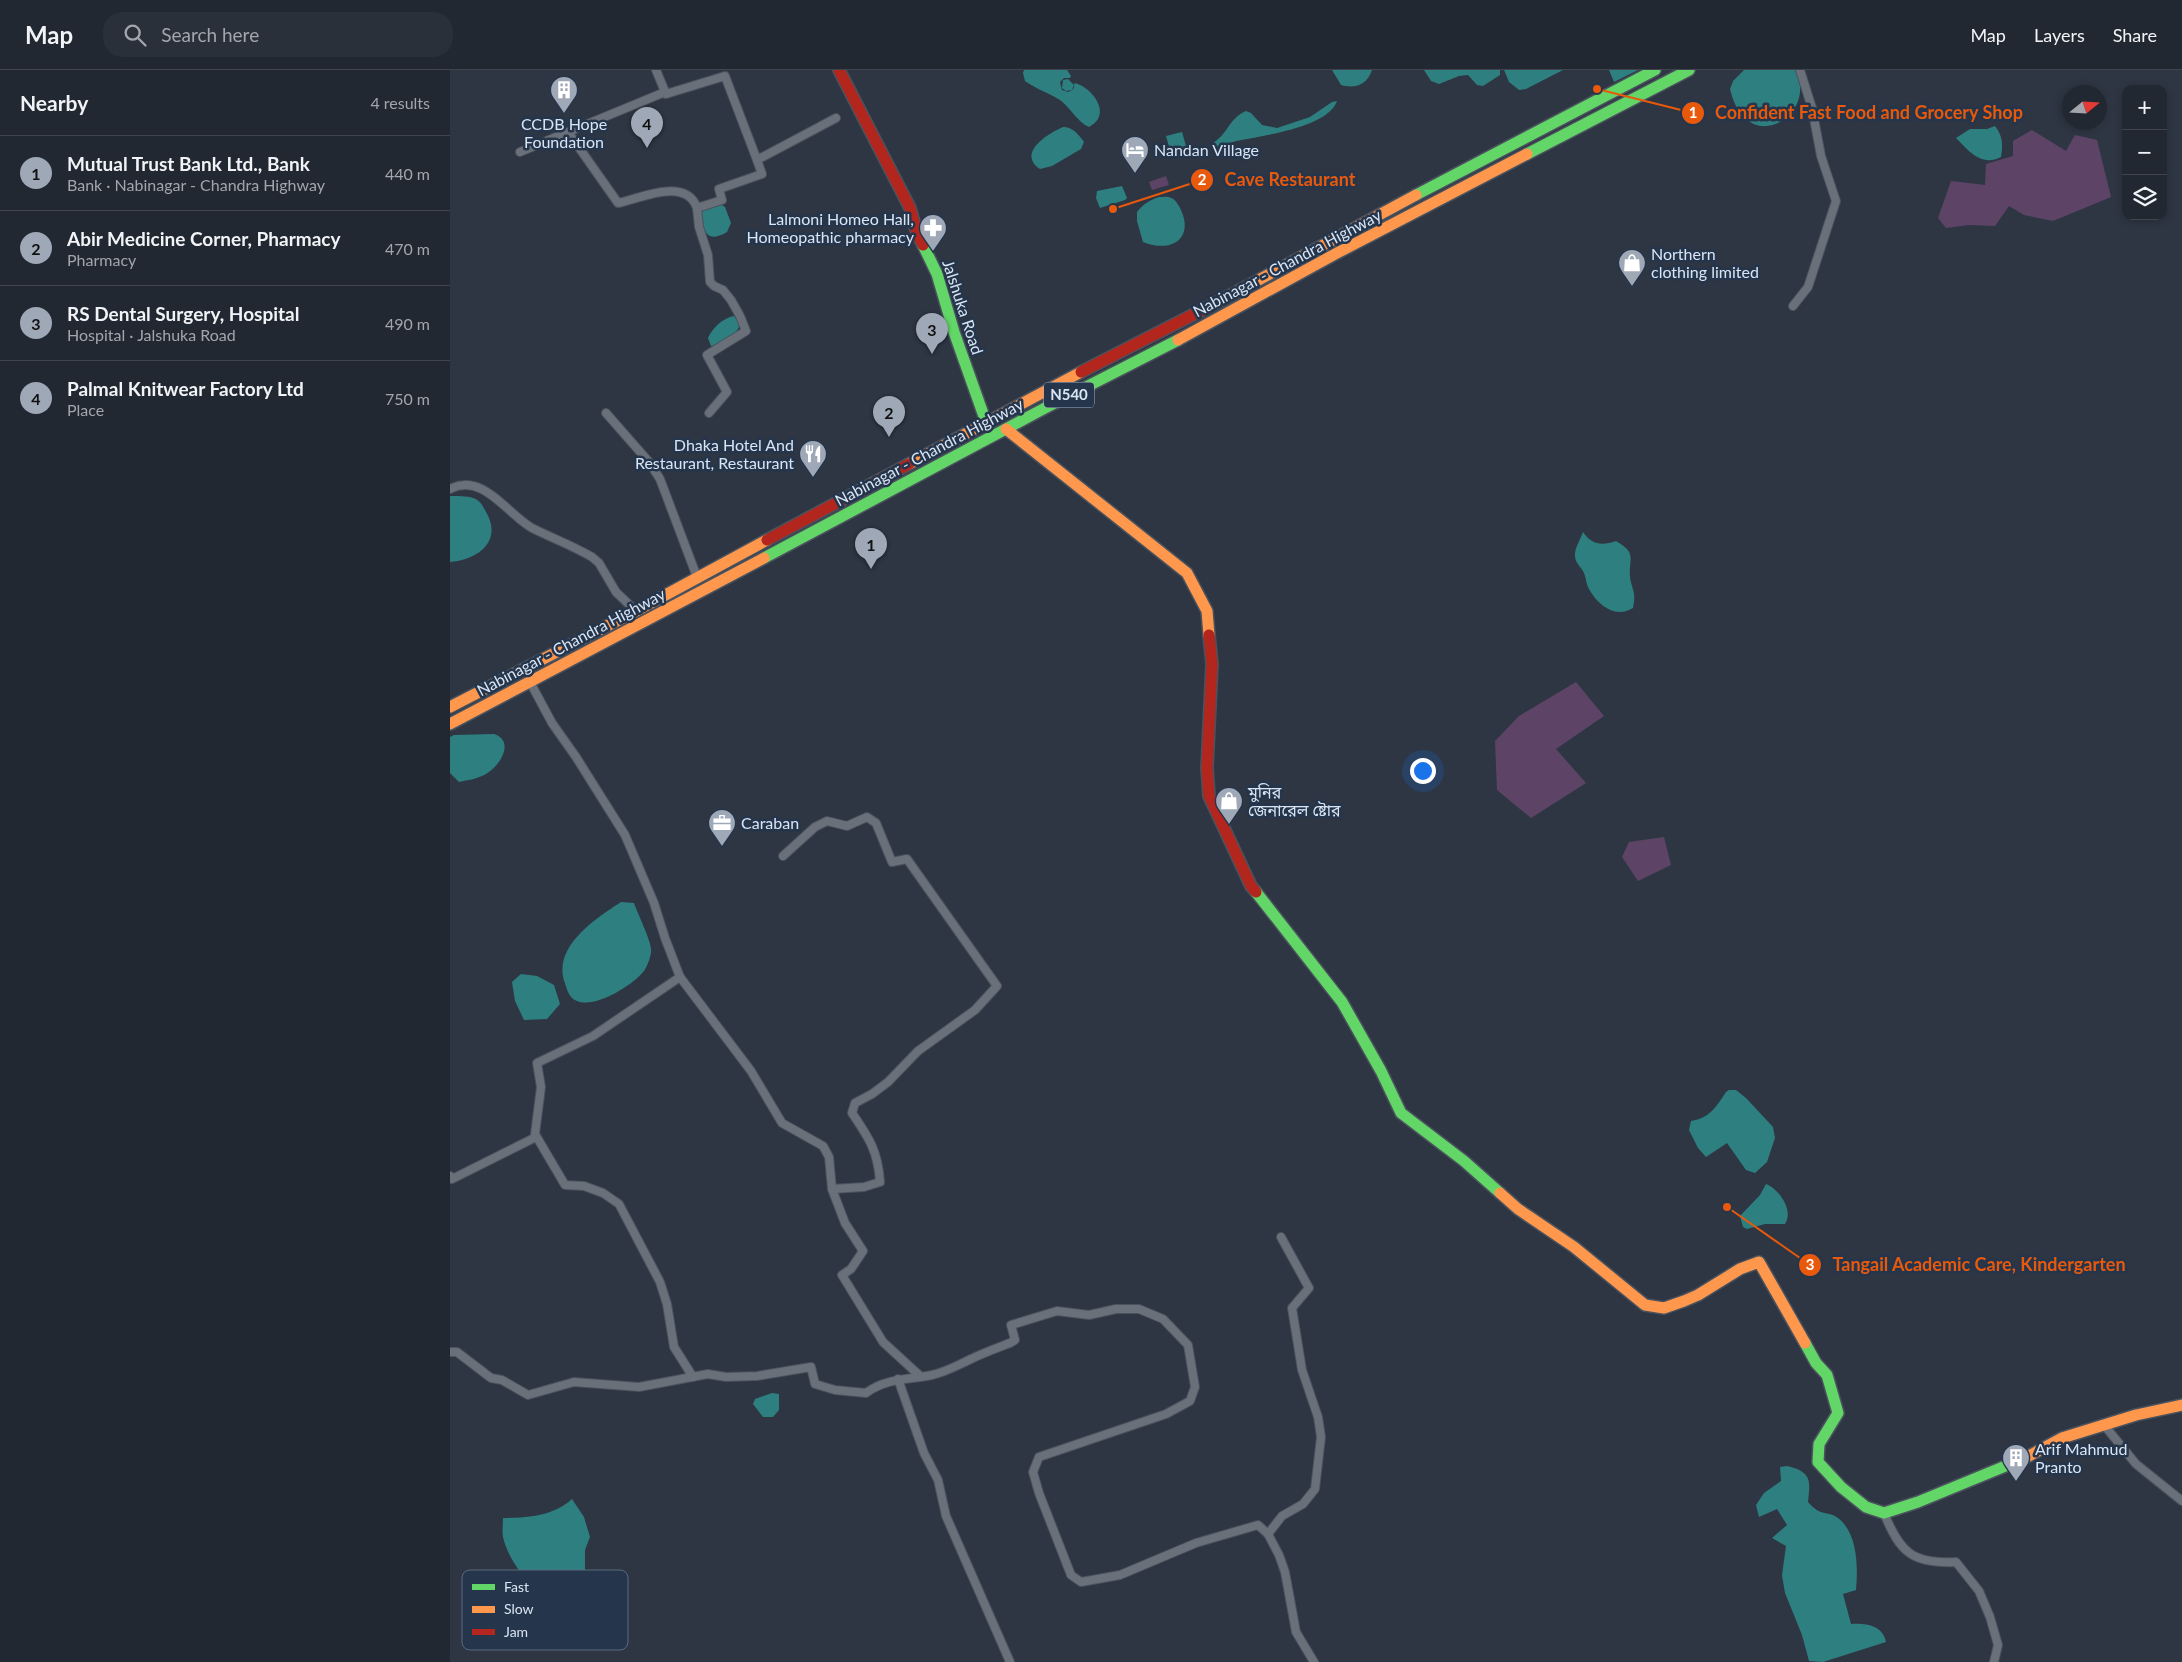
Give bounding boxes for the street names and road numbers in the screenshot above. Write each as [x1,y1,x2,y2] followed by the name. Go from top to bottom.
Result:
[1189,204,1385,320] street label: Nabinagar - Chandra Highway
[939,257,988,357] street label: Jalshuka Road
[1044,382,1094,408] road number: N540
[831,393,1027,509] street label: Nabinagar - Chandra Highway
[473,583,669,699] street label: Nabinagar - Chandra Highway

